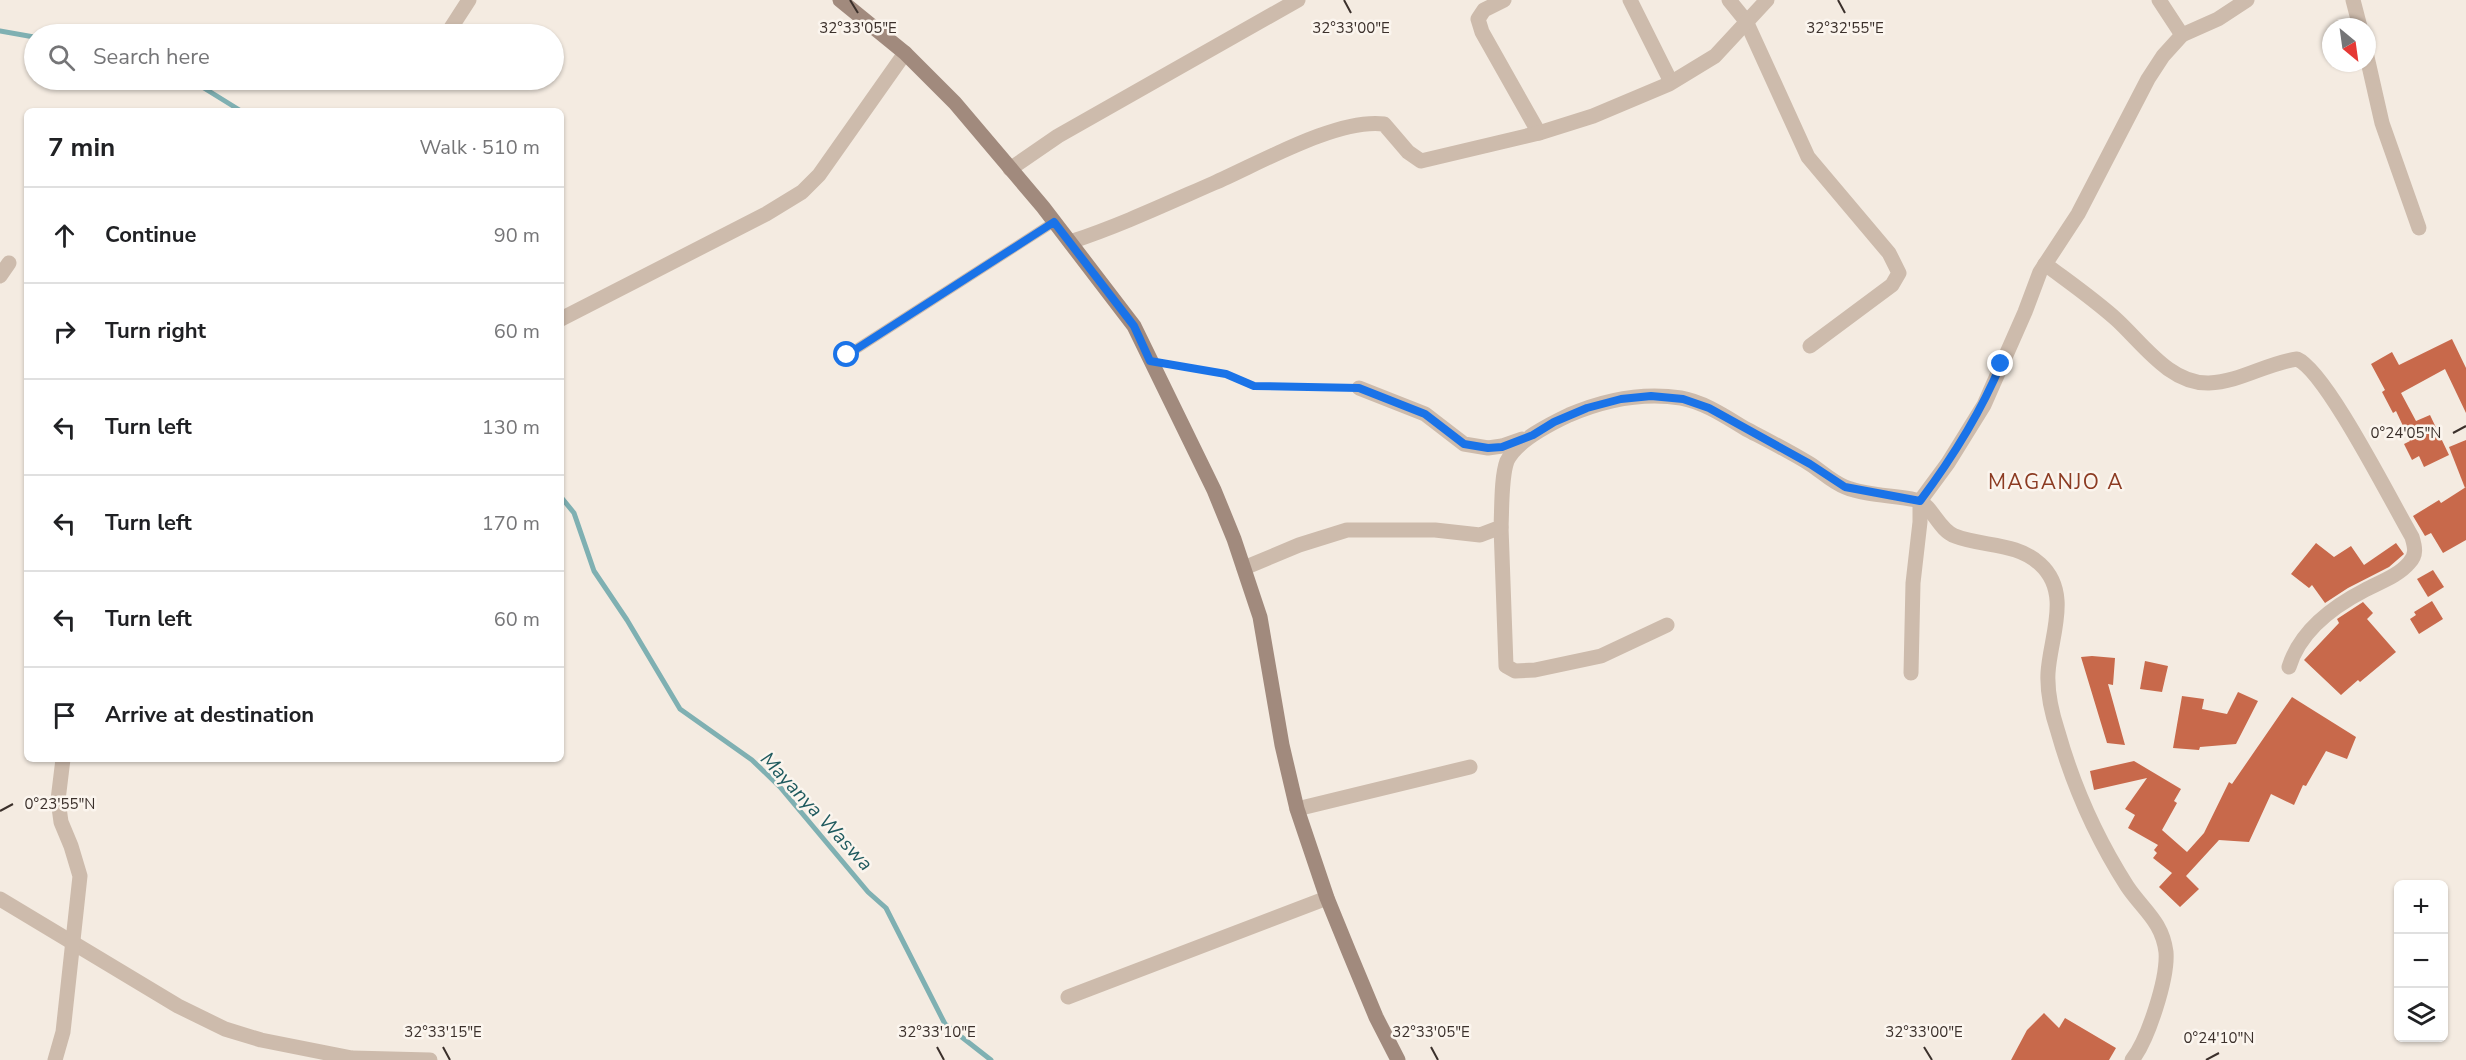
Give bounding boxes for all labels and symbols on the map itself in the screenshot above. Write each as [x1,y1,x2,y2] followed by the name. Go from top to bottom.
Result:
[819,18,897,38] text: 32°33'05"E
[1312,18,1390,38] text: 32°33'00"E
[1806,18,1884,38] text: 32°32'55"E
[2322,18,2376,72] north arrow
[833,341,859,367] route start
[1987,350,2013,376] route end
[2371,423,2441,443] text: 0°24'05"N
[1988,468,2124,496] district label: MAGANJO A
[754,746,879,877] water label: Mayanya Waswa
[25,794,95,814] text: 0°23'55"N
[404,1022,482,1042] text: 32°33'15"E
[898,1022,976,1042] text: 32°33'10"E
[1392,1022,1470,1042] text: 32°33'05"E
[1885,1022,1963,1042] text: 32°33'00"E
[2184,1028,2254,1048] text: 0°24'10"N

